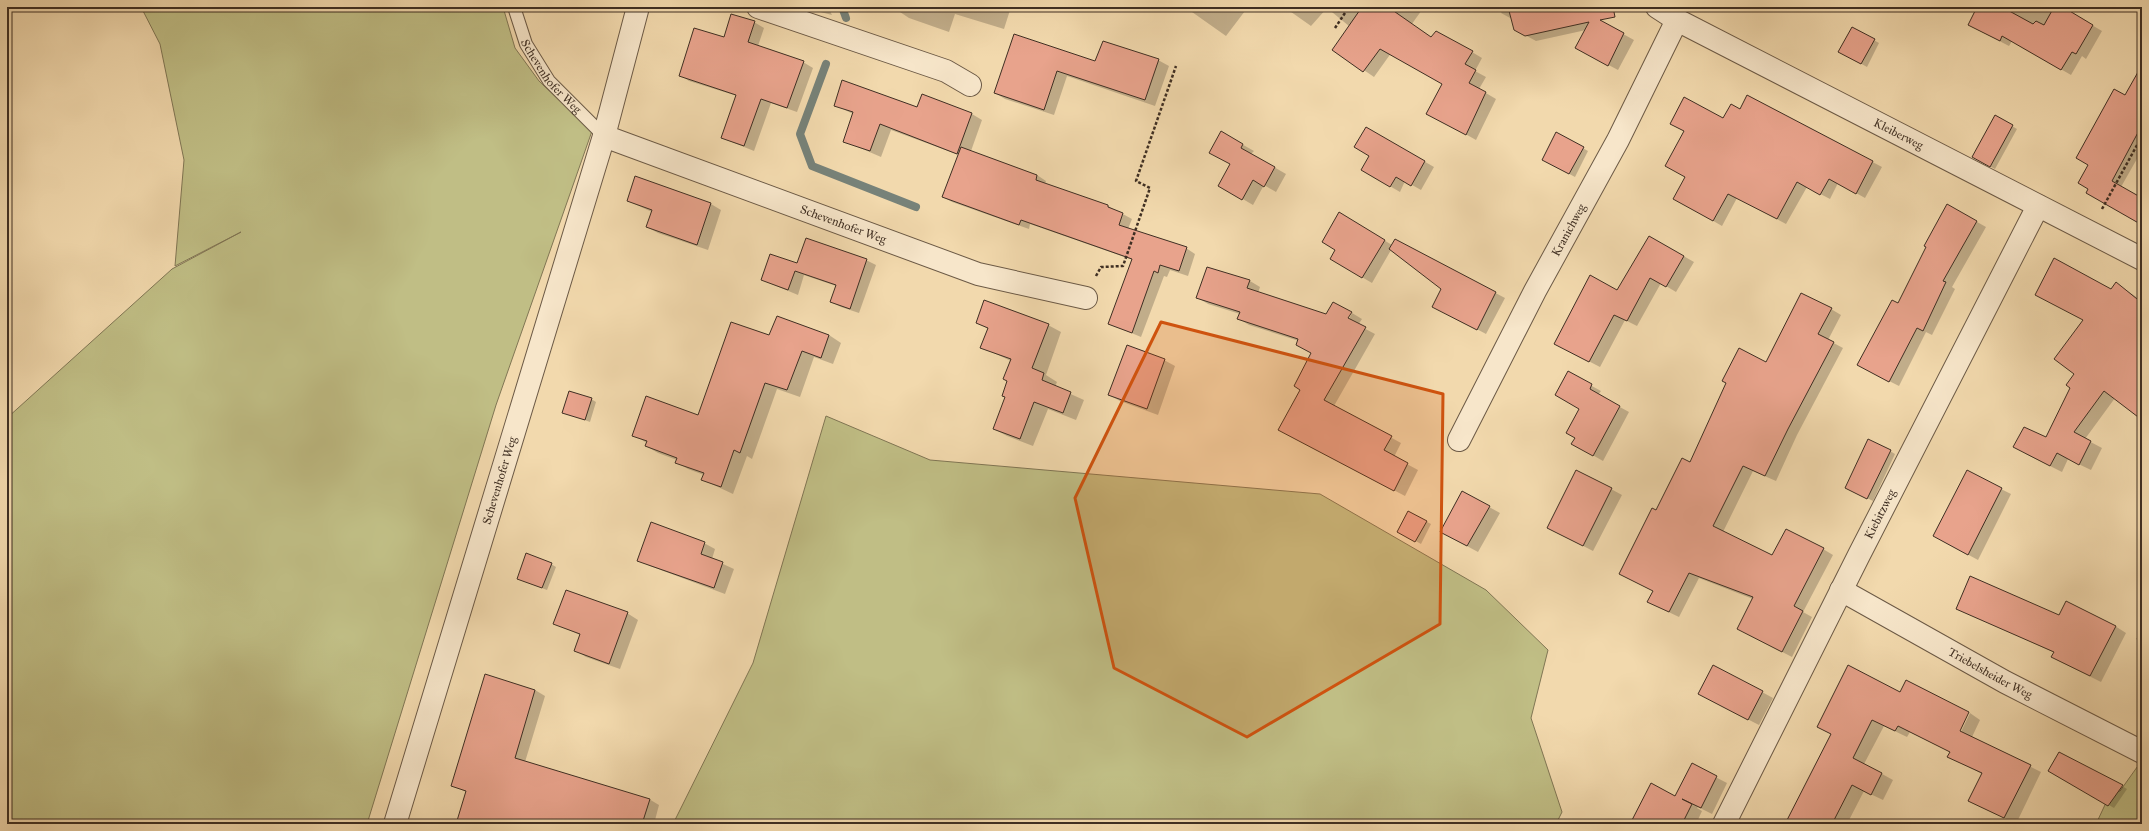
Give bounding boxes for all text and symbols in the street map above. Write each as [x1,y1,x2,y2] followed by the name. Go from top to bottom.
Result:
[518,38,585,117] street label: Schevenhofer Weg
[1871,115,1926,153] street label: Kleiberweg
[1549,201,1590,259] street label: Kranichweg
[798,202,889,248] street label: Schevenhofer Weg
[479,435,520,526] street label: Schevenhofer Weg
[1861,486,1900,541] street label: Kiebitzweg
[1946,645,2035,703] street label: Triebelsheider Weg

